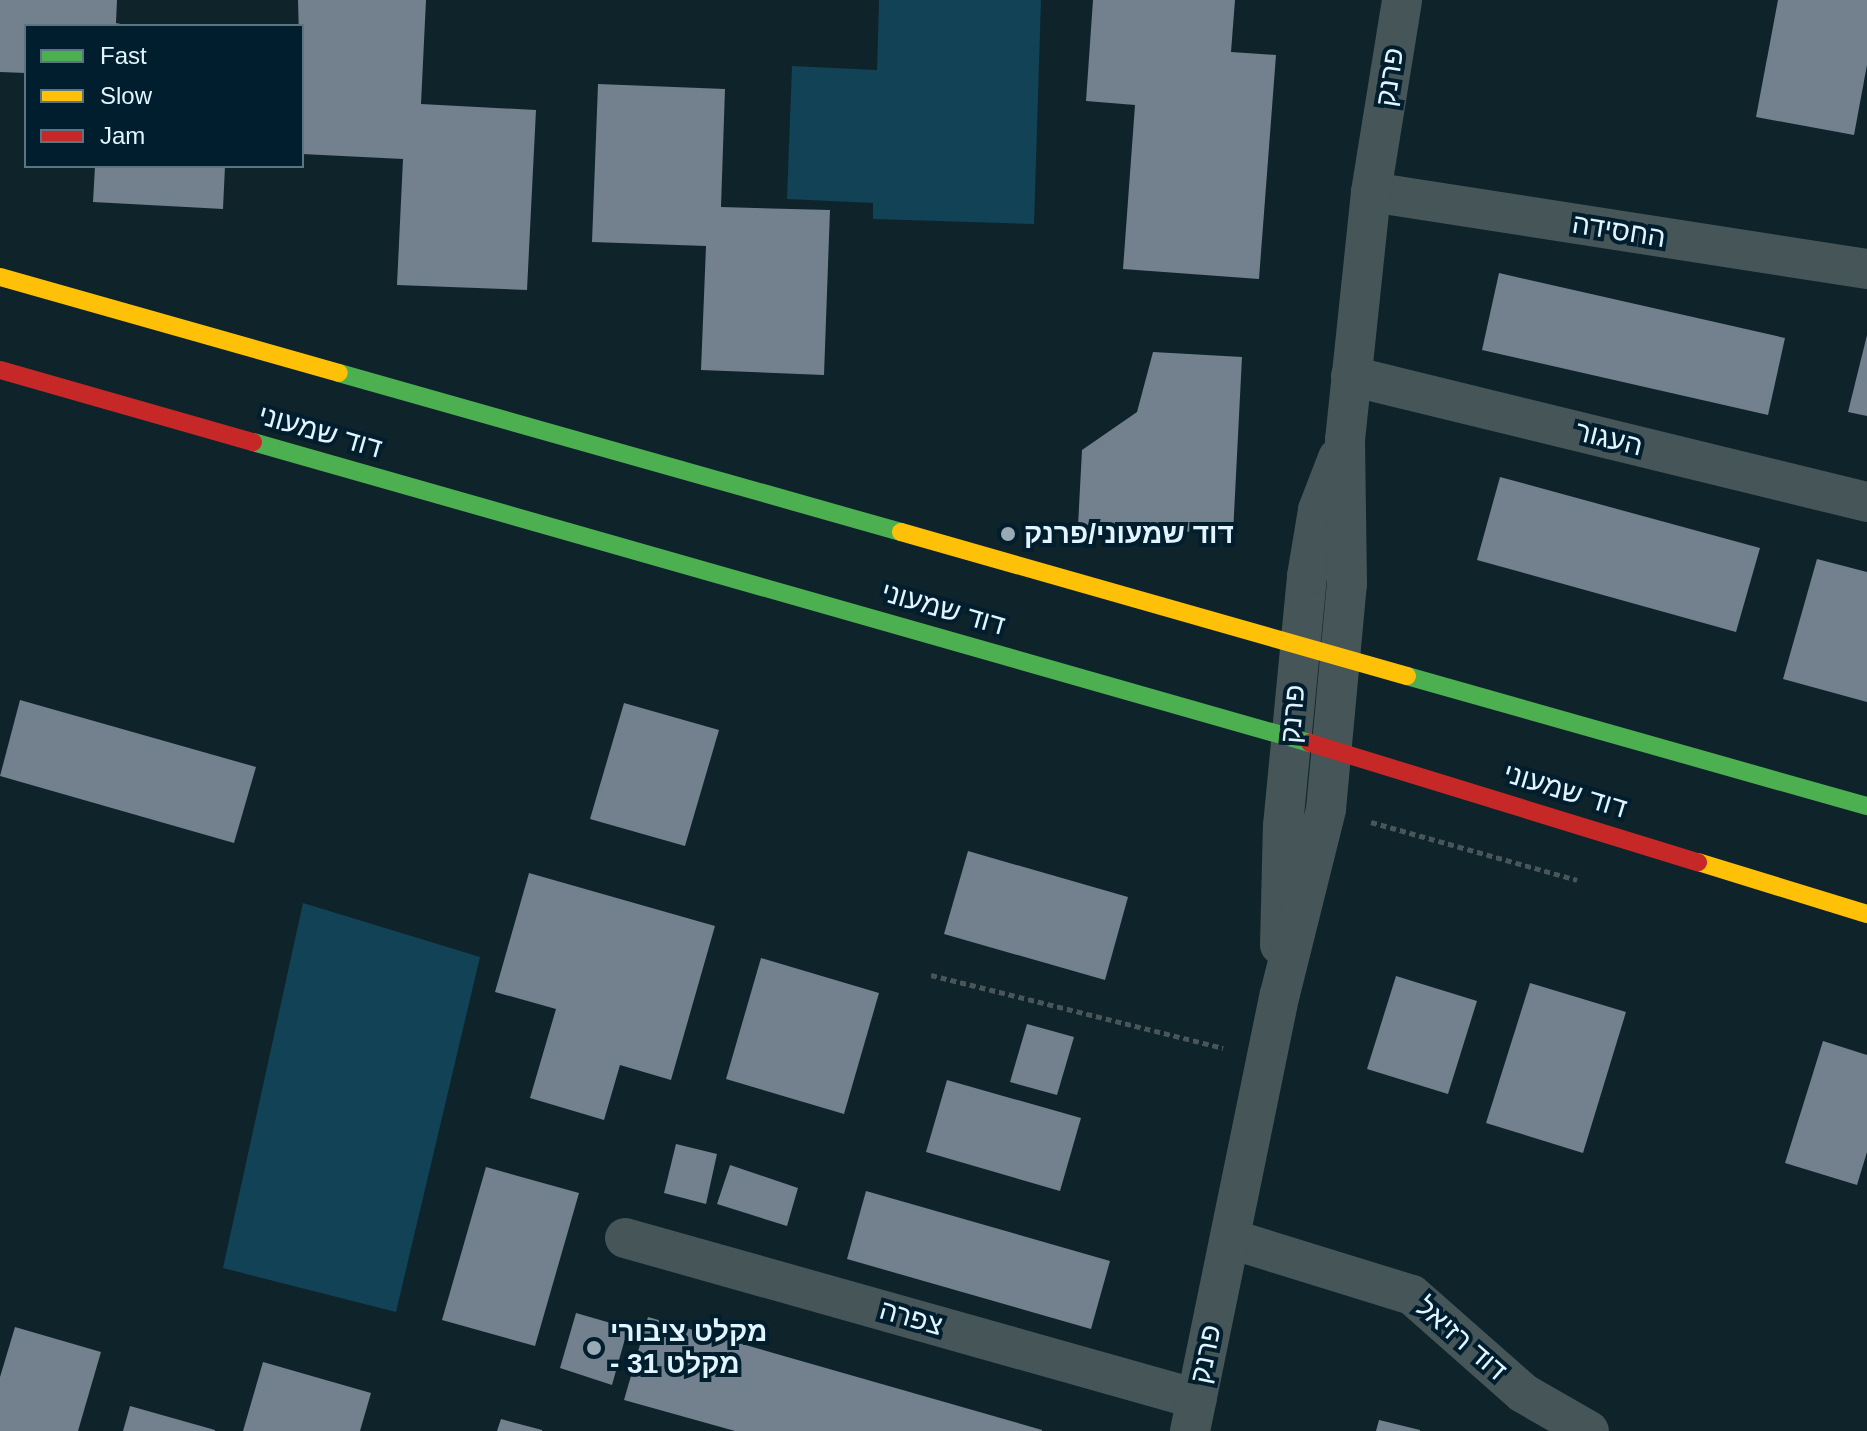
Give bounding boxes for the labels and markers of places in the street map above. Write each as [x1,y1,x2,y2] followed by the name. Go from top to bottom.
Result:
[1024,517,1234,551] place label: דוד שמעוני/פרנק
[999,525,1017,543] marker: דוד שמעוני/פרנק
[610,1315,767,1381] place label: מקלט ציבורי - מקלט 31
[585,1339,603,1357] marker: מקלט ציבורי - מקלט 31

